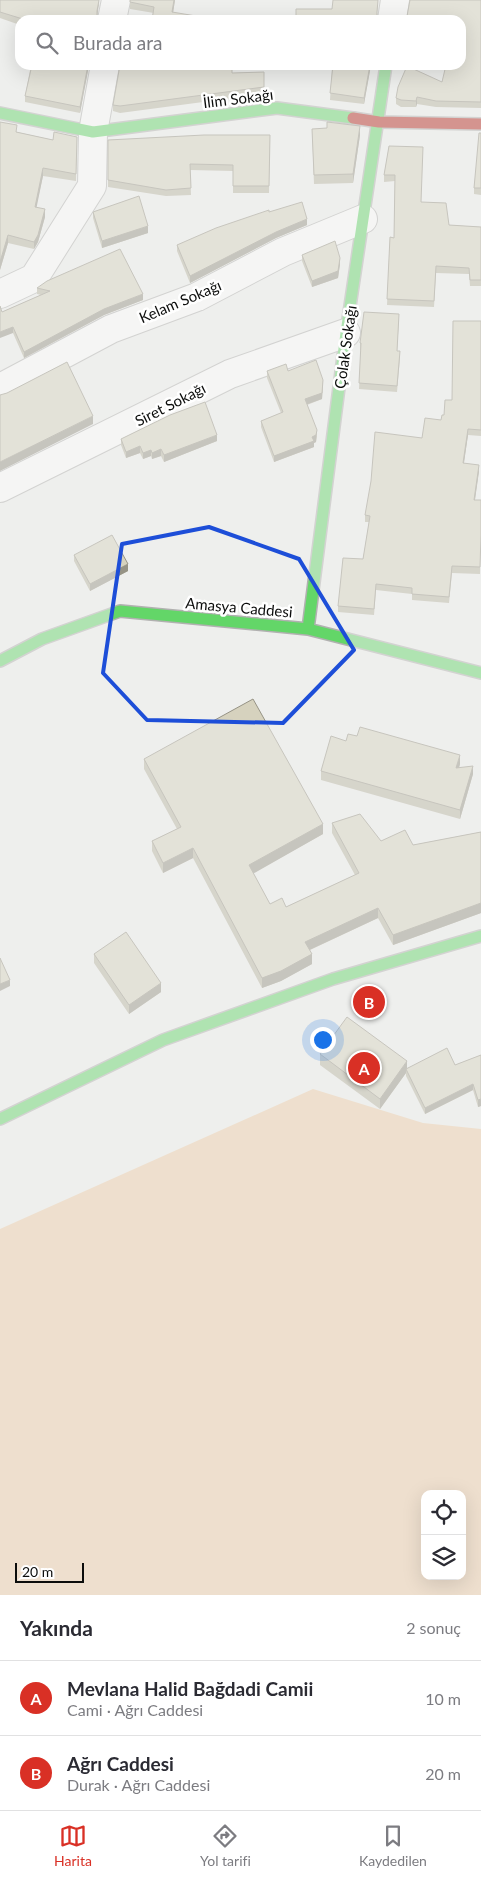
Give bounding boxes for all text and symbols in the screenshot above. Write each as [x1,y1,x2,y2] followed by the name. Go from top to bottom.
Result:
[15,15,466,70] search box
[33,29,61,57] icon: search
[73,31,162,54] text: Burada ara
[202,85,274,111] street label: İlim Sokağı
[136,276,224,326] street label: Kelam Sokağı
[330,304,360,390] street label: Çolak Sokağı
[132,379,208,429] street label: Siret Sokağı
[185,593,293,621] street label: Amasya Caddesi
[353,983,385,1021] pin: B
[310,1027,336,1053] your location
[348,1049,380,1087] pin: A
[421,1490,466,1580] map controls
[421,1490,466,1535] button: locate
[421,1535,466,1580] button: layers
[15,1560,84,1583] scale bar
[22,1563,53,1580] text: 20 m
[20,1615,93,1640] text: Yakında
[406,1618,461,1637] text: 2 sonuç
[67,1677,313,1700] text: Mevlana Halid Bağdadi Camii
[30,1689,42,1708] text: A
[425,1689,461,1708] text: 10 m
[67,1700,203,1719] text: Cami · Ağrı Caddesi
[67,1752,174,1775] text: Ağrı Caddesi
[31,1764,41,1783] text: B
[425,1764,461,1783] text: 20 m
[67,1775,210,1794] text: Durak · Ağrı Caddesi
[54,1822,92,1869] tab: Harita
[200,1822,251,1869] tab: Yol tarifi
[359,1822,427,1869] tab: Kaydedilen

